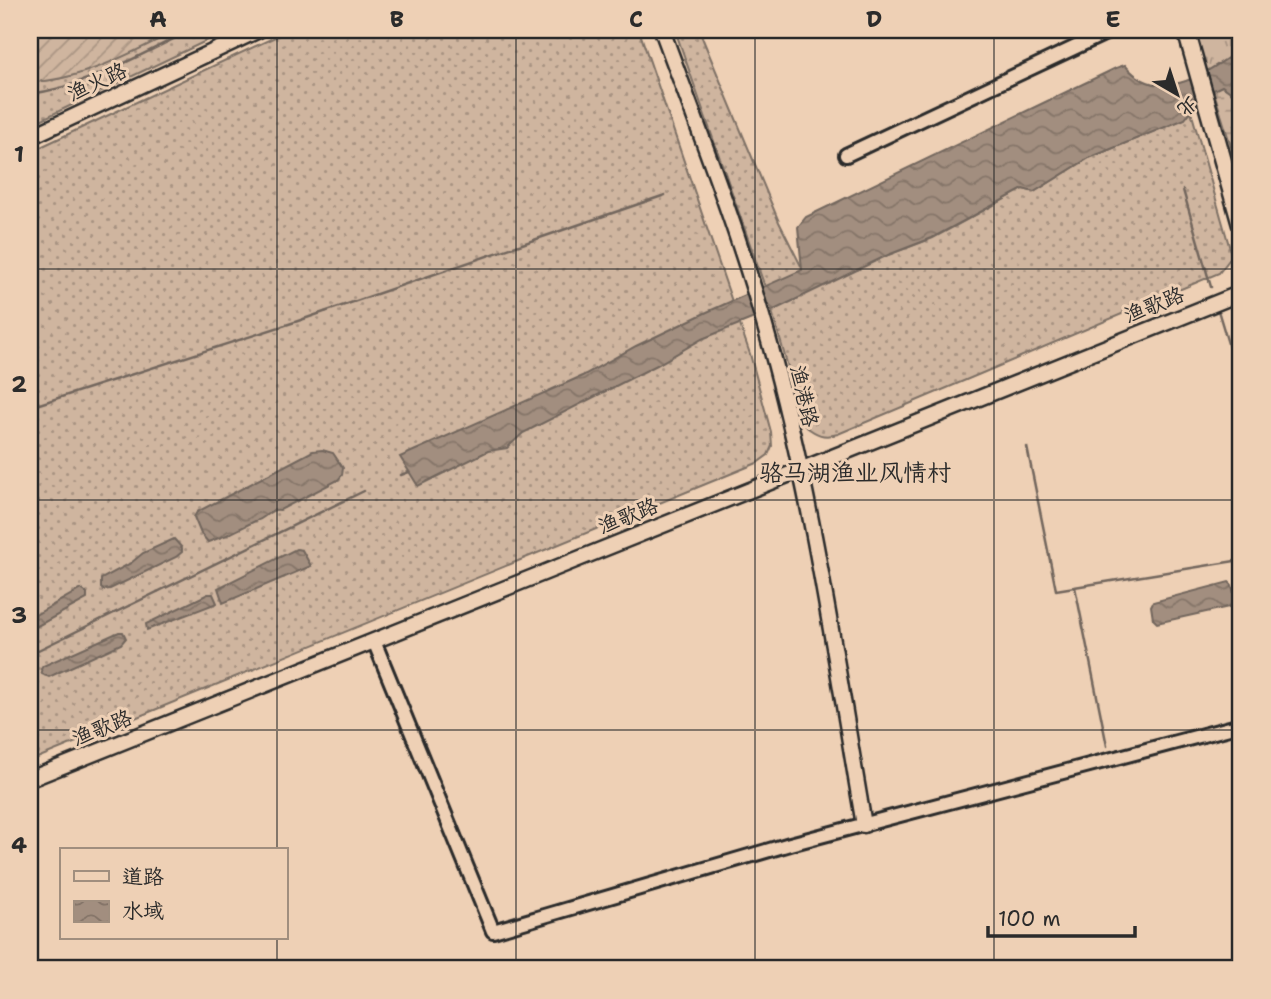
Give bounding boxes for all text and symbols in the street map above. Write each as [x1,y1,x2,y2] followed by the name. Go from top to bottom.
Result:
[149,4,167,34] text: A
[390,4,404,34] text: B
[629,4,643,34] text: C
[866,4,882,34] text: D
[1105,4,1121,34] text: E
[63,56,131,108] street label: 渔火路
[1142,60,1212,130] north arrow
[1172,91,1203,123] text: 北
[14,139,24,169] text: 1
[1120,280,1188,330] street label: 渔歌路
[783,362,825,430] street label: 渔港路
[11,369,27,399] text: 2
[759,457,951,489] district label: 骆马湖渔业风情村
[594,491,662,541] street label: 渔歌路
[11,600,27,630] text: 3
[68,703,136,753] street label: 渔歌路
[11,830,27,860] text: 4
[60,848,287,940] legend
[122,863,164,891] text: 道路
[988,894,1134,938] scale bar
[122,897,164,925] text: 水域
[998,905,1061,933] text: 100 m

